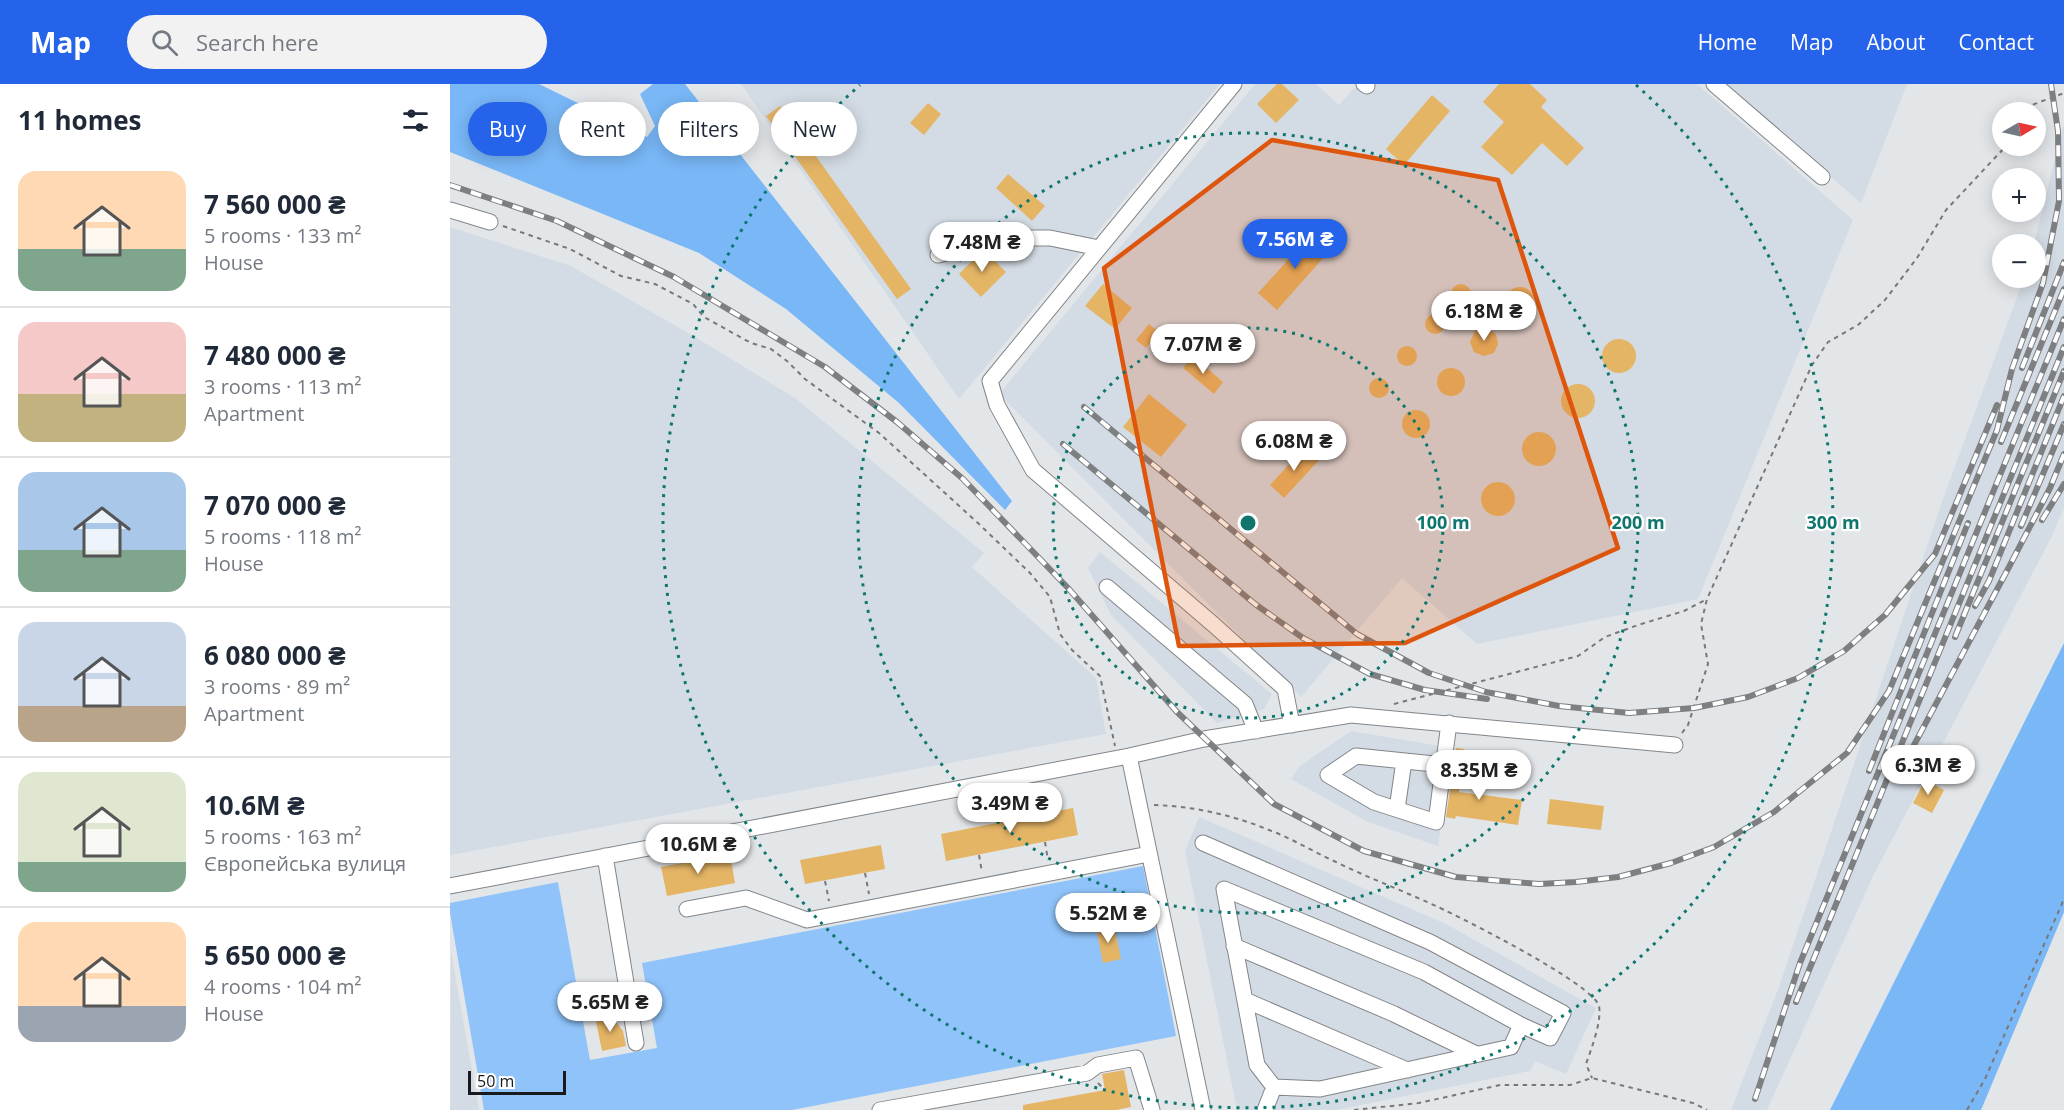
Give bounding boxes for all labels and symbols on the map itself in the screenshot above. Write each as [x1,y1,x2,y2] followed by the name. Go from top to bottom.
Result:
[1992,102,2046,156] north arrow
[1240,219,1350,270] pin: 7.56M ₴
[927,222,1037,273] pin: 7.48M ₴
[1429,291,1539,342] pin: 6.18M ₴
[1148,324,1258,375] pin: 7.07M ₴
[1239,421,1349,472] pin: 6.08M ₴
[1416,510,1470,534] text: 100 m
[1611,510,1665,534] text: 200 m
[1806,510,1860,534] text: 300 m
[1238,513,1258,533] centre of rings
[1879,745,1977,796] pin: 6.3M ₴
[1424,750,1534,801] pin: 8.35M ₴
[955,783,1065,834] pin: 3.49M ₴
[643,824,753,875] pin: 10.6M ₴
[1053,893,1163,944] pin: 5.52M ₴
[555,982,665,1033] pin: 5.65M ₴
[468,1068,566,1096] scale bar

